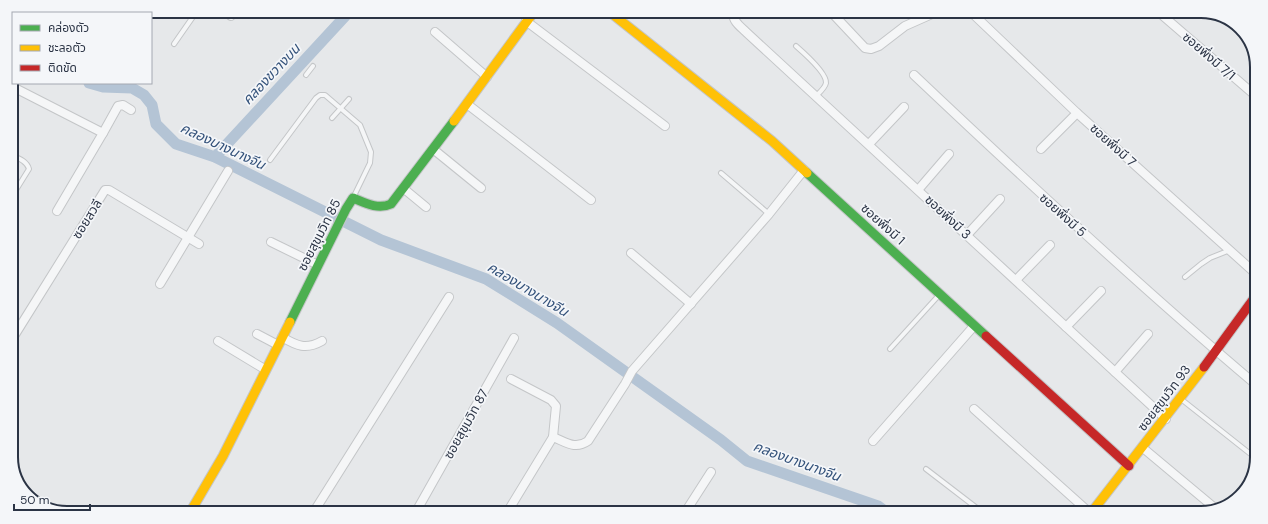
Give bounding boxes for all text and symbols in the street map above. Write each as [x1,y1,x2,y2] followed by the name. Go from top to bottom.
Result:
[12,12,152,84] legend
[48,20,89,36] text: คล่องตัว
[1179,28,1240,84] street label: ซอยพึ่งมี 7/1
[238,39,305,108] water label: คลองขวางบน
[48,40,86,56] text: ชะลอตัว
[48,60,77,76] text: ติดขัด
[178,118,270,174] water label: คลองบางนางจีน
[1086,119,1141,170] street label: ซอยพึ่งมี 7
[1036,189,1091,241] street label: ซอยพึ่งมี 5
[921,190,976,243] street label: ซอยพึ่งมี 3
[68,196,106,242] street label: ซอยสวลี
[294,196,344,274] street label: ซอยสุขุมวิท 85
[857,199,909,248] street label: ซอยพึ่งมี 1
[484,258,573,321] water label: คลองบางนางจีน
[1134,362,1194,434] street label: ซอยสุขุมวิท 93
[440,386,492,462] street label: ซอยสุขุมวิท 87
[751,437,844,486] water label: คลองบางนางจีน
[14,486,90,512] scale bar
[20,492,49,508] text: 50 m

